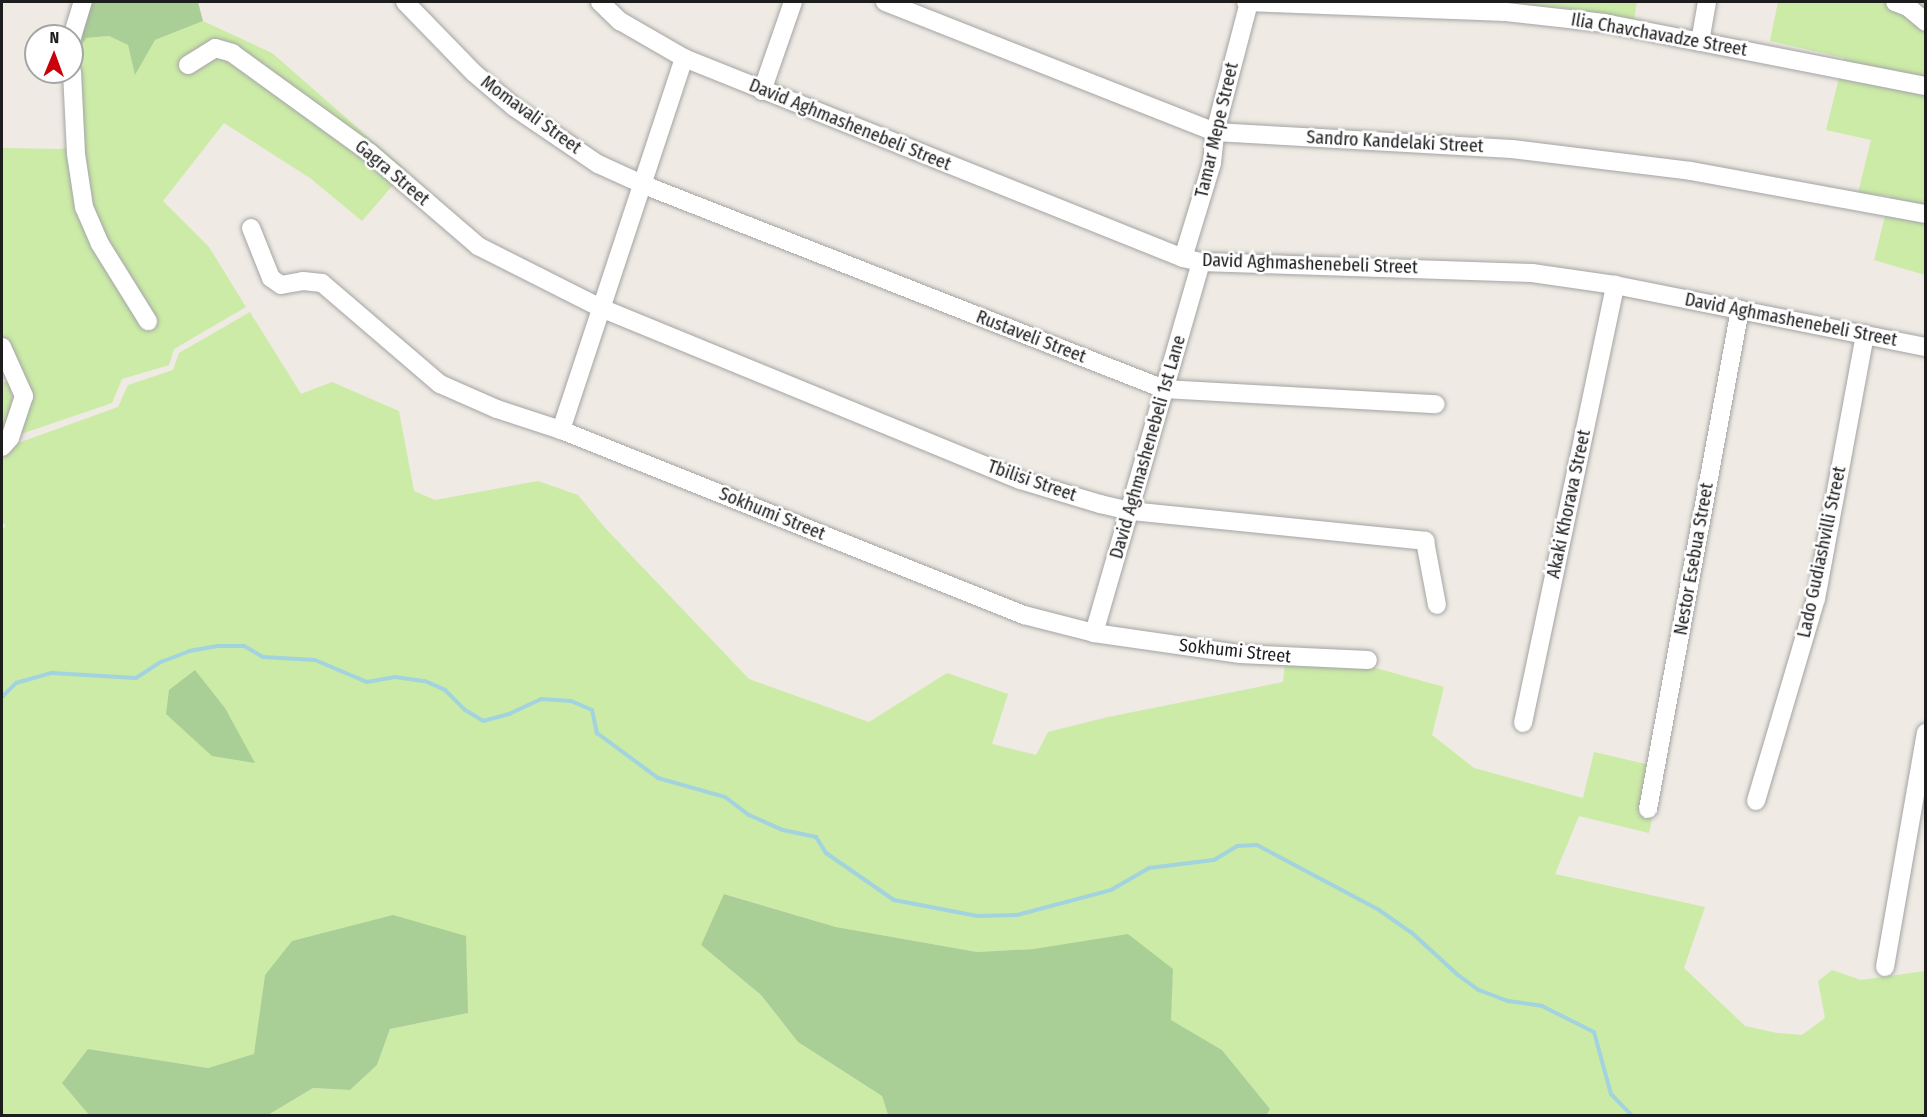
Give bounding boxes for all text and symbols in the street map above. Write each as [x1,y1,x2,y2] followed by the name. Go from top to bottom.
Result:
[1569,9,1749,61] street label: Ilia Chavchavadze Street
[24,24,84,84] north arrow
[49,28,59,47] text: N
[1191,60,1243,200] street label: Tamar Mepe Street
[477,71,585,159] street label: Momavali Street
[746,75,954,175] street label: David Aghmashenebeli Street
[1306,127,1484,157] street label: Sandro Kandelaki Street
[350,136,434,210] street label: Gagra Street
[1202,249,1418,279] street label: David Aghmashenebeli Street
[1683,289,1899,351] street label: David Aghmashenebeli Street
[973,306,1089,368] street label: Rustaveli Street
[1106,333,1190,561] street label: David Aghmashenebeli 1st Lane
[1543,428,1595,580] street label: Akaki Khorava Street
[985,456,1079,506] street label: Tbilisi Street
[1793,464,1851,640] street label: Lado Gudiashvilli Street
[1670,481,1718,637] street label: Nestor Esebua Street
[716,483,828,545] street label: Sokhumi Street
[1178,634,1292,668] street label: Sokhumi Street

